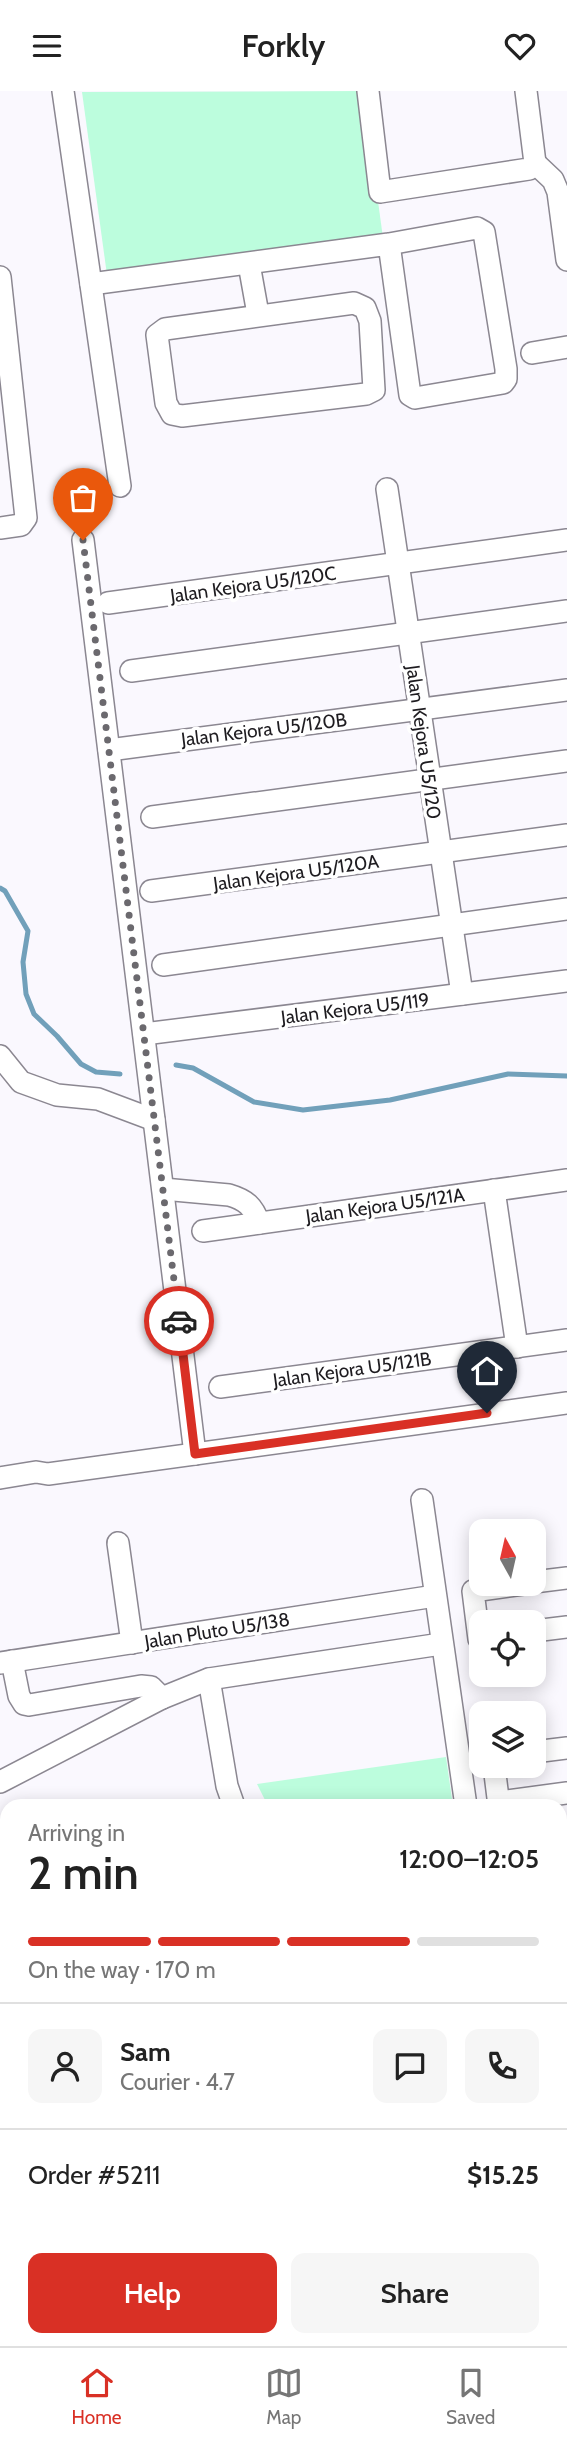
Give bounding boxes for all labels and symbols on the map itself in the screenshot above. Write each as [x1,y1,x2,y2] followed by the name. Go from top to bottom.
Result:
[53,468,113,540] pin
[168,561,338,608] street label: Jalan Kejora U5/120C
[401,663,446,821] street label: Jalan Kejora U5/120
[179,708,348,751] street label: Jalan Kejora U5/120B
[211,849,381,896] street label: Jalan Kejora U5/120A
[279,988,431,1029] street label: Jalan Kejora U5/119
[303,1183,466,1228] street label: Jalan Kejora U5/121A
[144,1286,214,1356] courier
[457,1341,517,1413] pin
[270,1347,433,1392] street label: Jalan Kejora U5/121B
[469,1519,546,1596] north arrow
[142,1608,291,1653] street label: Jalan Pluto U5/138

